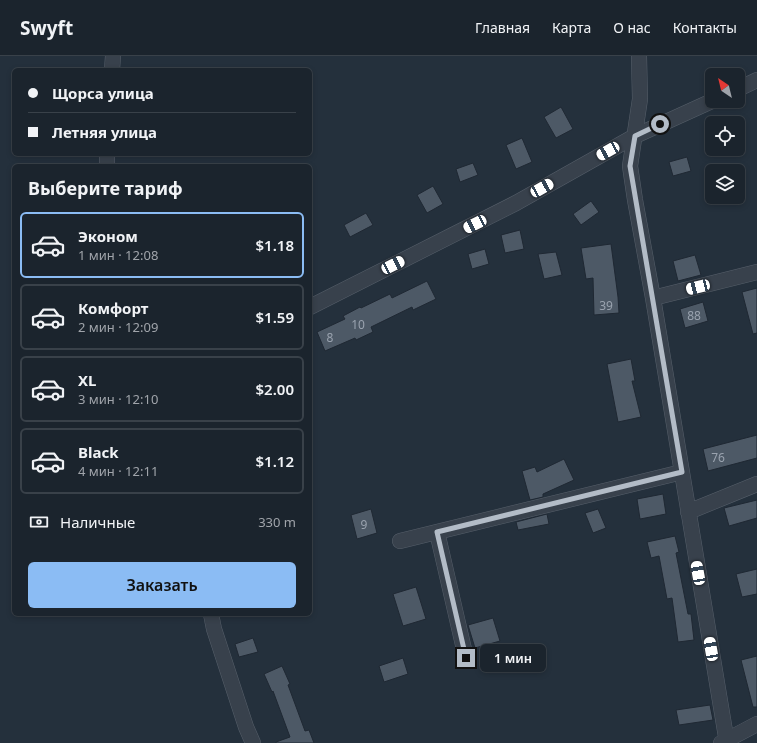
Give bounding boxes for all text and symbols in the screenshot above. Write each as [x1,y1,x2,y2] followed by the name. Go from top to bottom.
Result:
[20,15,73,41] text: Swyft
[475,18,530,37] text: Главная
[552,18,591,37] text: Карта
[613,18,651,37] text: О нас
[673,18,737,37] text: Контакты
[705,68,745,108] north arrow
[705,68,745,204] map controls
[52,83,154,103] text: Щорса улица
[651,115,669,133] route start
[705,116,745,156] button: locate
[52,122,157,142] text: Летняя улица
[595,140,621,162] car
[705,164,745,204] button: layers
[28,176,183,200] text: Выберите тариф
[529,177,555,199] car
[462,213,488,235] car
[78,226,138,246] text: Эконом
[30,227,66,263] icon: car
[256,235,294,255] text: $1.18
[78,246,158,264] text: 1 мин · 12:08
[380,254,406,276] car
[685,278,711,296] car
[599,297,613,314] house number: 39
[78,298,148,318] text: Комфорт
[30,299,66,335] icon: car
[256,307,294,327] text: $1.59
[687,307,701,324] house number: 88
[351,316,365,333] house number: 10
[78,318,158,336] text: 2 мин · 12:09
[327,329,334,346] house number: 8
[78,370,96,390] text: XL
[30,371,66,407] icon: car
[256,379,294,399] text: $2.00
[78,390,158,408] text: 3 мин · 12:10
[78,442,118,462] text: Black
[30,443,66,479] icon: car
[711,449,725,466] house number: 76
[256,451,294,471] text: $1.12
[78,462,158,480] text: 4 мин · 12:11
[28,511,50,533] icon: cash
[60,512,135,532] text: Наличные
[258,513,296,531] text: 330 m
[361,516,368,533] house number: 9
[690,560,706,586] car
[28,562,296,608] button: Заказать
[703,636,719,662] car
[480,644,546,672] callout: 1 мин
[457,649,475,667] route end
[494,649,532,667] text: 1 мин

